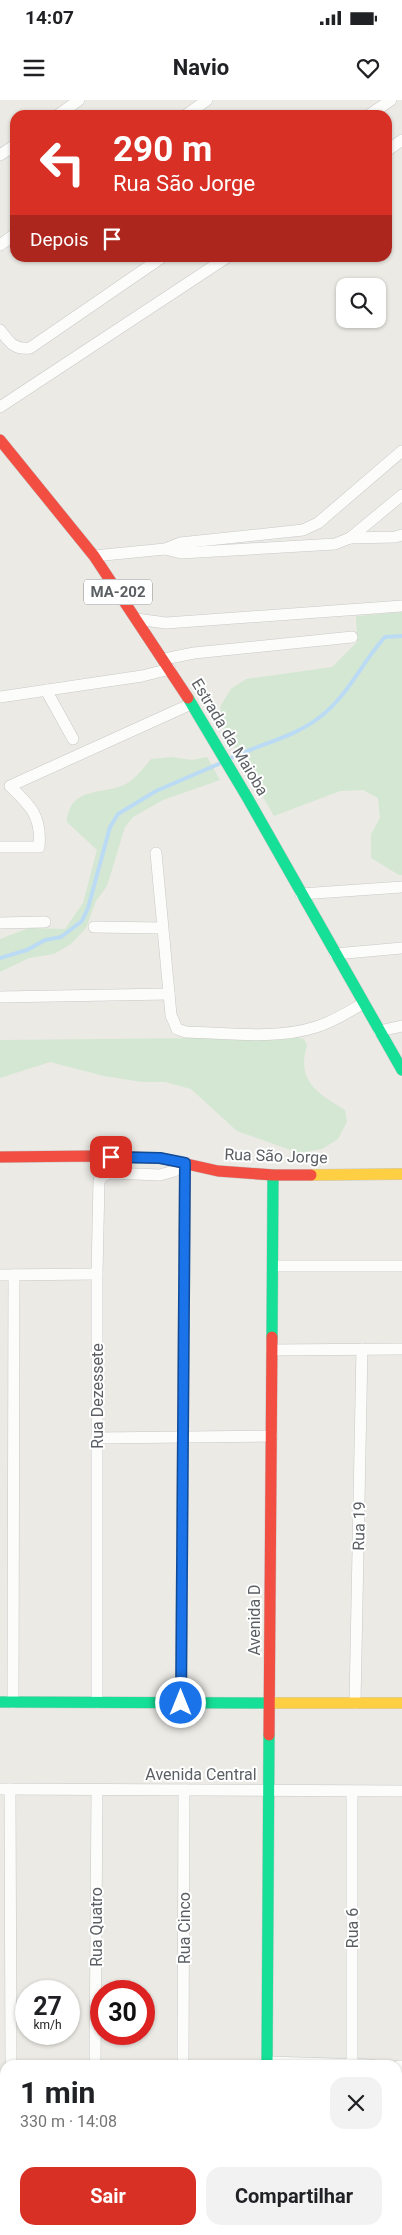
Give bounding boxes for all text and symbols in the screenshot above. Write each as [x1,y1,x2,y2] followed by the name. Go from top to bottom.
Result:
[25,6,74,29] text: 14:07
[20,54,48,82] icon: menu
[354,54,382,82] icon: heart
[173,55,229,80] text: Navio
[113,129,212,170] text: 290 m
[30,130,95,195] icon: left
[113,171,255,196] text: Rua São Jorge
[98,225,126,253] icon: arrive
[30,228,88,251] text: Depois
[336,278,386,328] map controls
[336,278,386,328] button: search
[84,580,152,604] road number: MA-202
[188,675,272,799] street label: Estrada da Maioba
[90,1136,132,1178] pin
[97,1143,125,1171] icon: arrive
[224,1145,328,1167] street label: Rua São Jorge
[88,1343,107,1449] street label: Rua Dezessete
[349,1501,369,1551] street label: Rua 19
[245,1584,264,1656] street label: Avenida D
[154,1676,206,1728] position arrow
[145,1765,257,1784] street label: Avenida Central
[87,1887,106,1967] street label: Rua Quatro
[175,1892,194,1964] street label: Rua Cinco
[343,1908,362,1948] street label: Rua 6
[90,1980,155,2045] speed limit sign: 30
[33,1992,62,2021] text: 27
[33,2018,62,2032] text: km/h
[20,2075,95,2110] text: 1 min
[330,2077,382,2129] button: close
[20,2112,117,2131] text: 330 m · 14:08
[20,2167,196,2225] button: Sair
[206,2167,382,2225] button: Compartilhar

